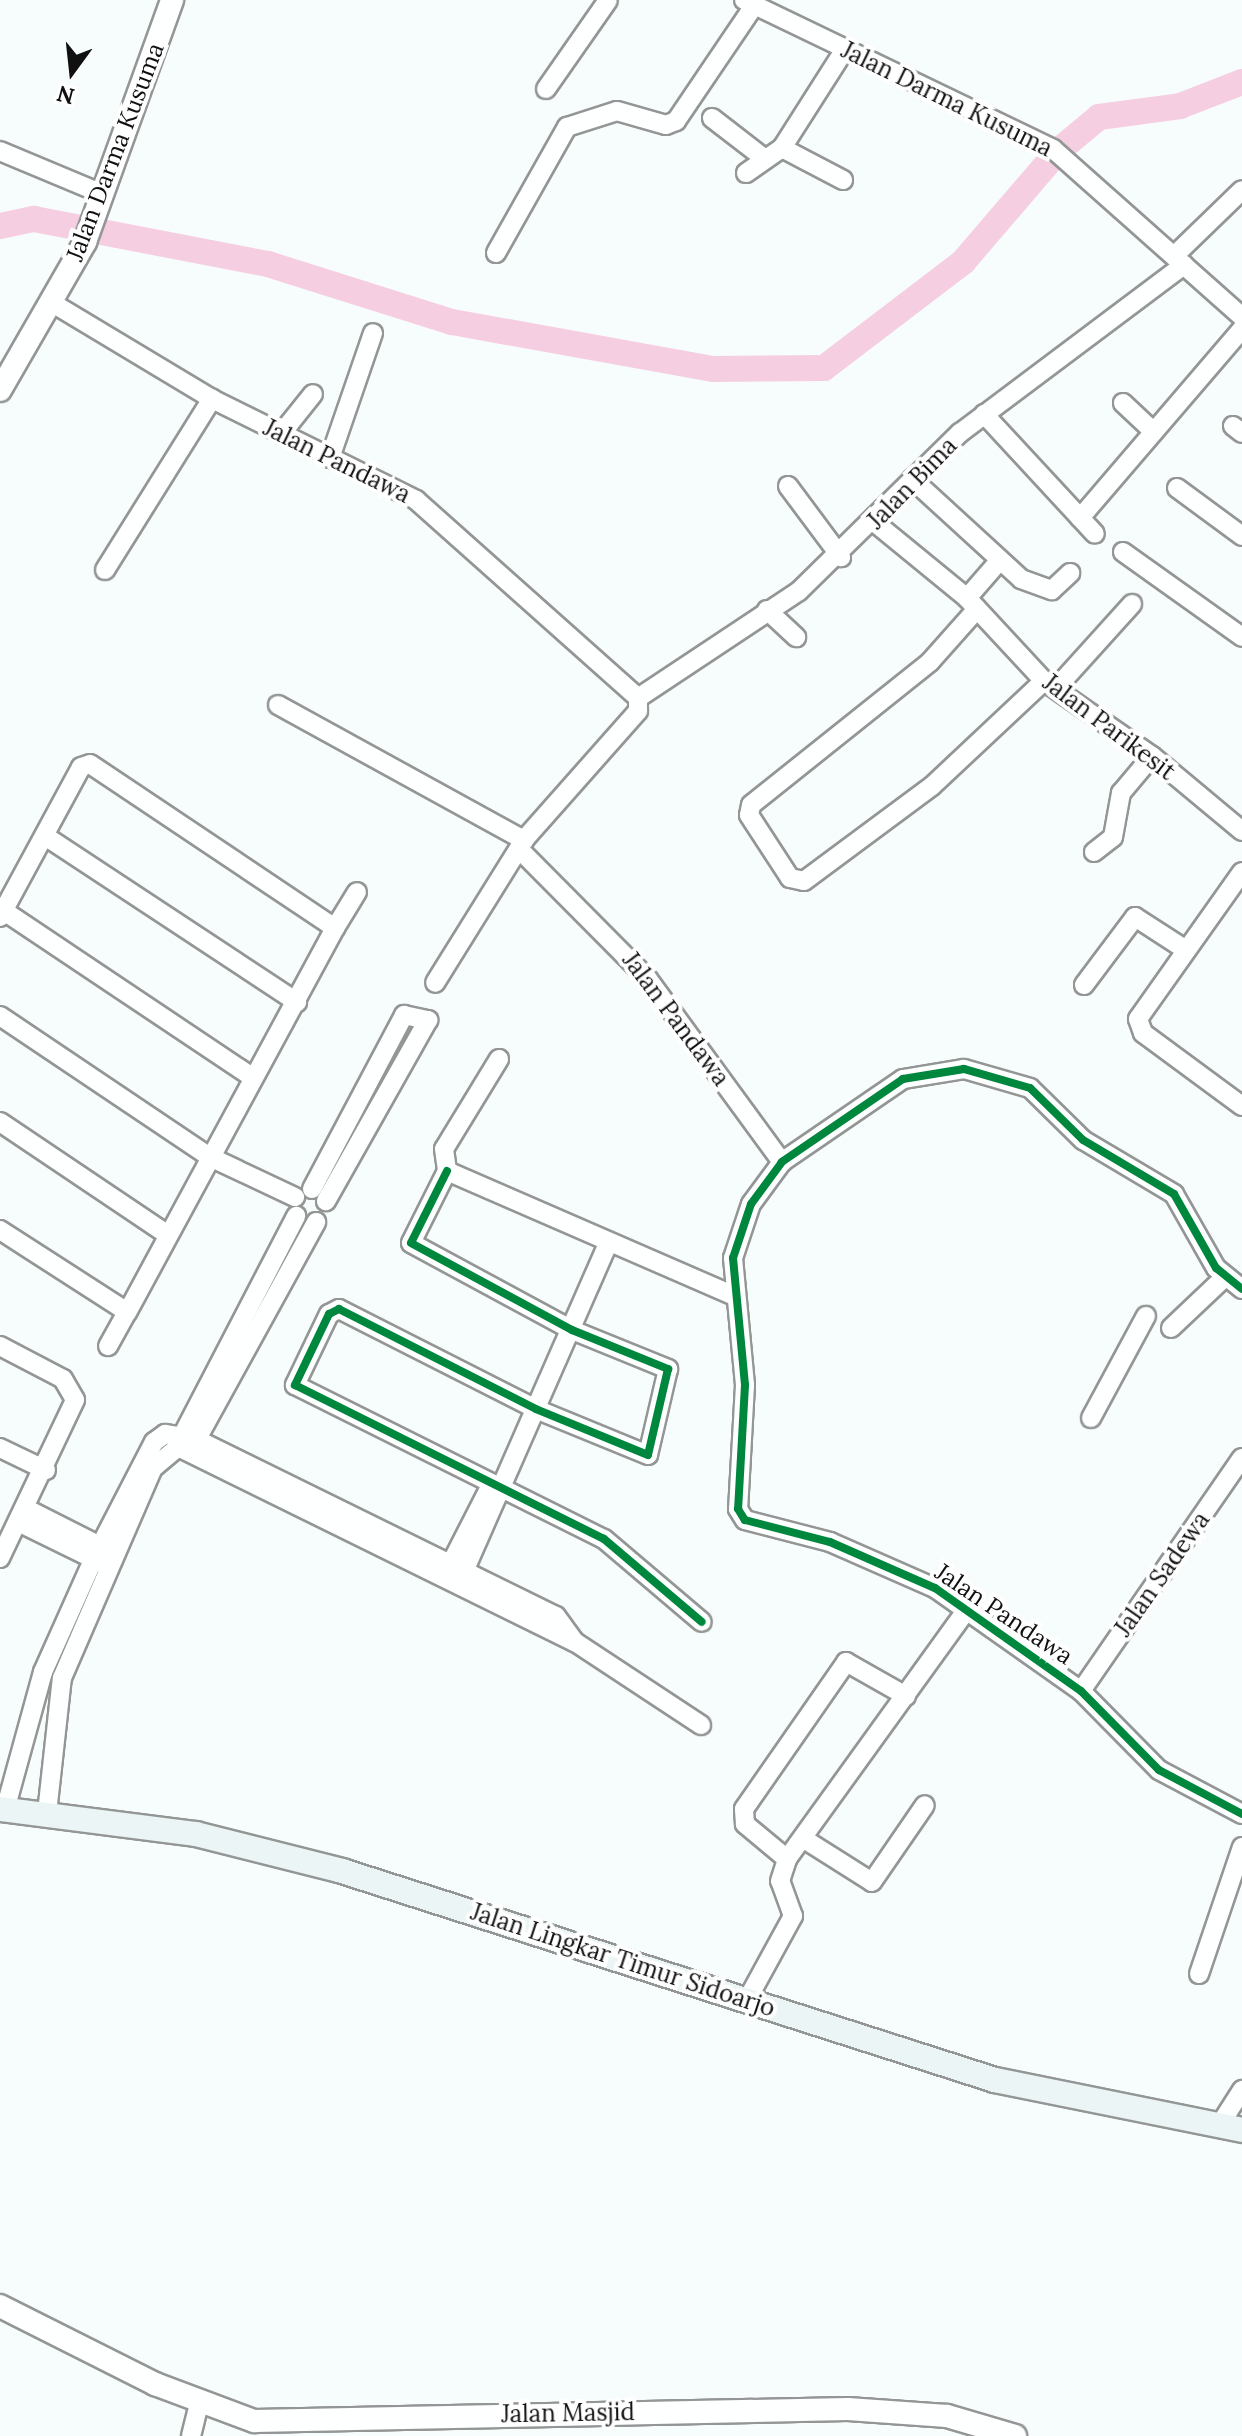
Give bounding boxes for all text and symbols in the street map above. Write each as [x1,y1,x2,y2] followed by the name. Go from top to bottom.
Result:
[32,32,112,112] north arrow
[837,35,1057,163] street label: Jalan Darma Kusuma
[60,39,170,265] street label: Jalan Darma Kusuma
[54,79,78,111] text: N
[259,413,415,509] street label: Jalan Pandawa
[861,431,963,535] street label: Jalan Bima
[1037,668,1181,786] street label: Jalan Parikesit
[616,947,736,1091] street label: Jalan Pandawa
[1109,1506,1215,1642] street label: Jalan Sadewa
[930,1557,1078,1671] street label: Jalan Pandawa
[467,1897,779,2023] street label: Jalan Lingkar Timur Sidoarjo
[501,2397,635,2429] street label: Jalan Masjid

